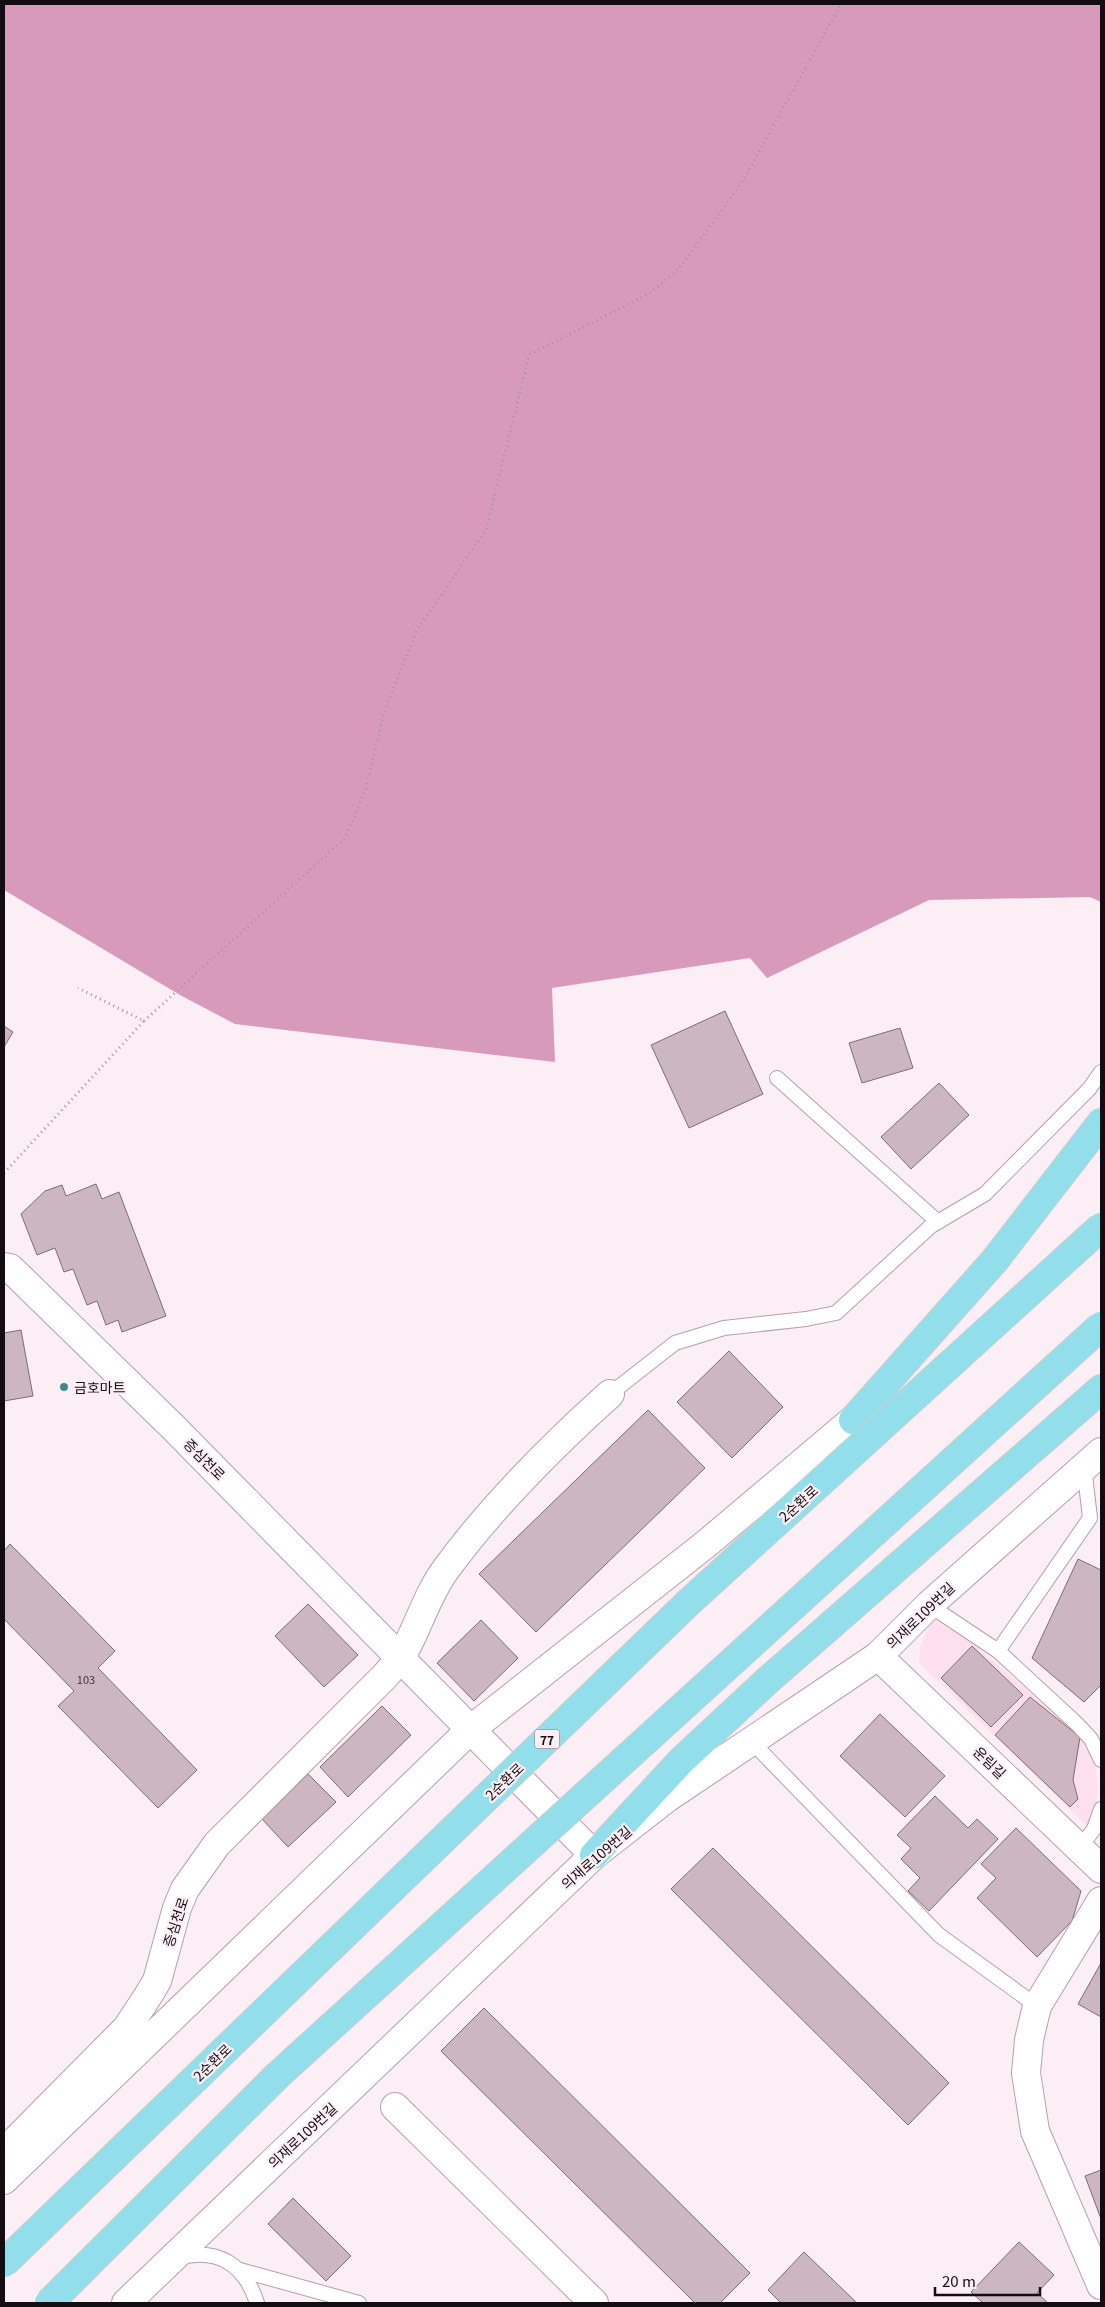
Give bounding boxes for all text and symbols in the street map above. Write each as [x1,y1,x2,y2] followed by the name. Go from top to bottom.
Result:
[74,1377,126,1397] place label: 금호마트
[58,1381,70,1393] marker: 금호마트
[180,1434,230,1484] street label: 증심천로
[774,1480,822,1526] street label: 2순환로
[882,1577,958,1653] street label: 의재로109번길
[77,1671,95,1687] house number: 103
[534,1730,560,1748] road number: 77
[969,1741,1011,1783] street label: 운림길
[480,1758,528,1804] street label: 2순환로
[556,1821,636,1893] street label: 의재로109번길
[158,1894,193,1950] street label: 증심천로
[188,2039,236,2085] street label: 2순환로
[263,2098,341,2172] street label: 의재로109번길
[935,2264,1040,2296] scale bar
[942,2270,976,2291] text: 20 m

